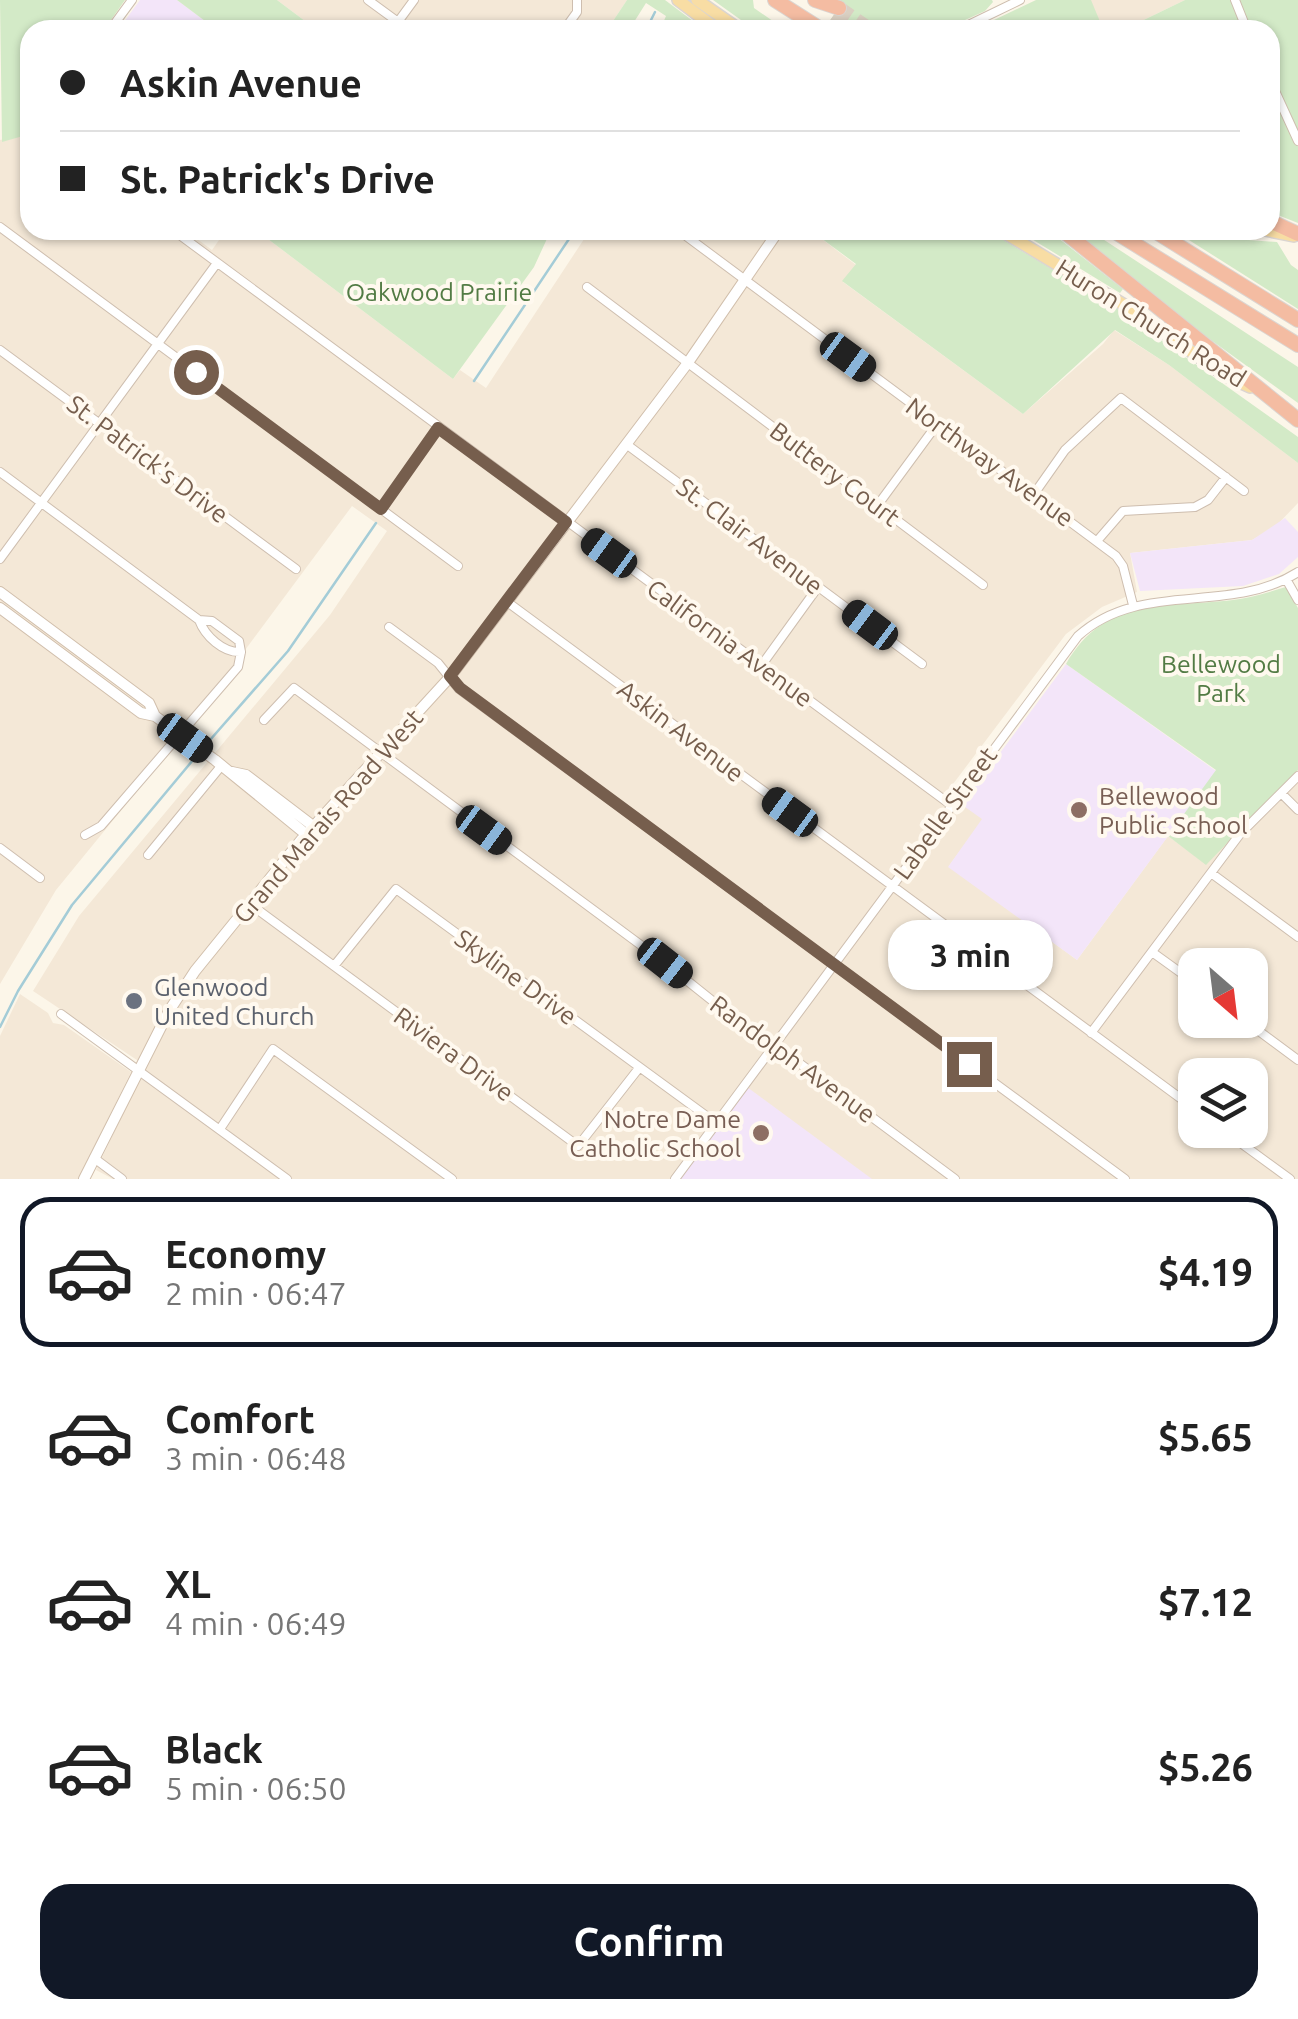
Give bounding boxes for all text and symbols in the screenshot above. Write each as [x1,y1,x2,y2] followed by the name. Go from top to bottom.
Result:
[120,62,362,104] text: Askin Avenue
[120,158,435,200] text: St. Patrick's Drive
[1051,253,1251,393] street label: Huron Church Road
[346,278,532,306] park label: Oakwood Prairie
[815,327,881,387] car
[174,350,219,395] route start
[62,389,234,529] street label: St. Patrick's Drive
[901,392,1079,532] street label: Northway Avenue
[765,416,905,532] street label: Buttery Court
[672,472,828,600] street label: St. Clair Avenue
[576,523,642,583] car
[642,574,818,712] street label: California Avenue
[837,595,903,655] car
[1161,650,1281,707] park label: Bellewood Park
[613,675,749,787] street label: Askin Avenue
[228,703,428,928] street label: Grand Marais Road West
[152,708,218,768] car
[888,741,1002,885] street label: Labelle Street
[757,782,823,842] car
[1099,782,1248,839] place label: Bellewood Public School
[1068,799,1090,821] marker: Bellewood Public School
[451,800,517,860] car
[886,919,1052,989] callout: 3 min
[450,924,582,1030] street label: Skyline Drive
[632,933,698,993] car
[930,937,1011,973] text: 3 min
[1178,948,1268,1038] north arrow
[1178,948,1268,1148] map controls
[154,973,315,1030] place label: Glenwood United Church
[123,990,145,1012] marker: Glenwood United Church
[705,990,881,1128] street label: Randolph Avenue
[389,1001,519,1107] street label: Riviera Drive
[947,1042,992,1087] route end
[1178,1058,1268,1148] button: layers
[569,1105,741,1162] place label: Notre Dame Catholic School
[750,1122,772,1144] marker: Notre Dame Catholic School
[45,1227,135,1317] icon: car
[165,1233,326,1275] text: Economy
[1158,1251,1253,1293] text: $4.19
[165,1275,347,1311] text: 2 min · 06:47
[45,1392,135,1482] icon: car
[165,1398,315,1440] text: Comfort
[1158,1416,1253,1458] text: $5.65
[165,1440,347,1476] text: 3 min · 06:48
[45,1557,135,1647] icon: car
[165,1563,211,1605] text: XL
[1158,1581,1253,1623] text: $7.12
[165,1605,347,1641] text: 4 min · 06:49
[45,1722,135,1812] icon: car
[165,1728,263,1770] text: Black
[1158,1746,1253,1788] text: $5.26
[165,1770,347,1806] text: 5 min · 06:50
[40,1884,1258,1999] button: Confirm

